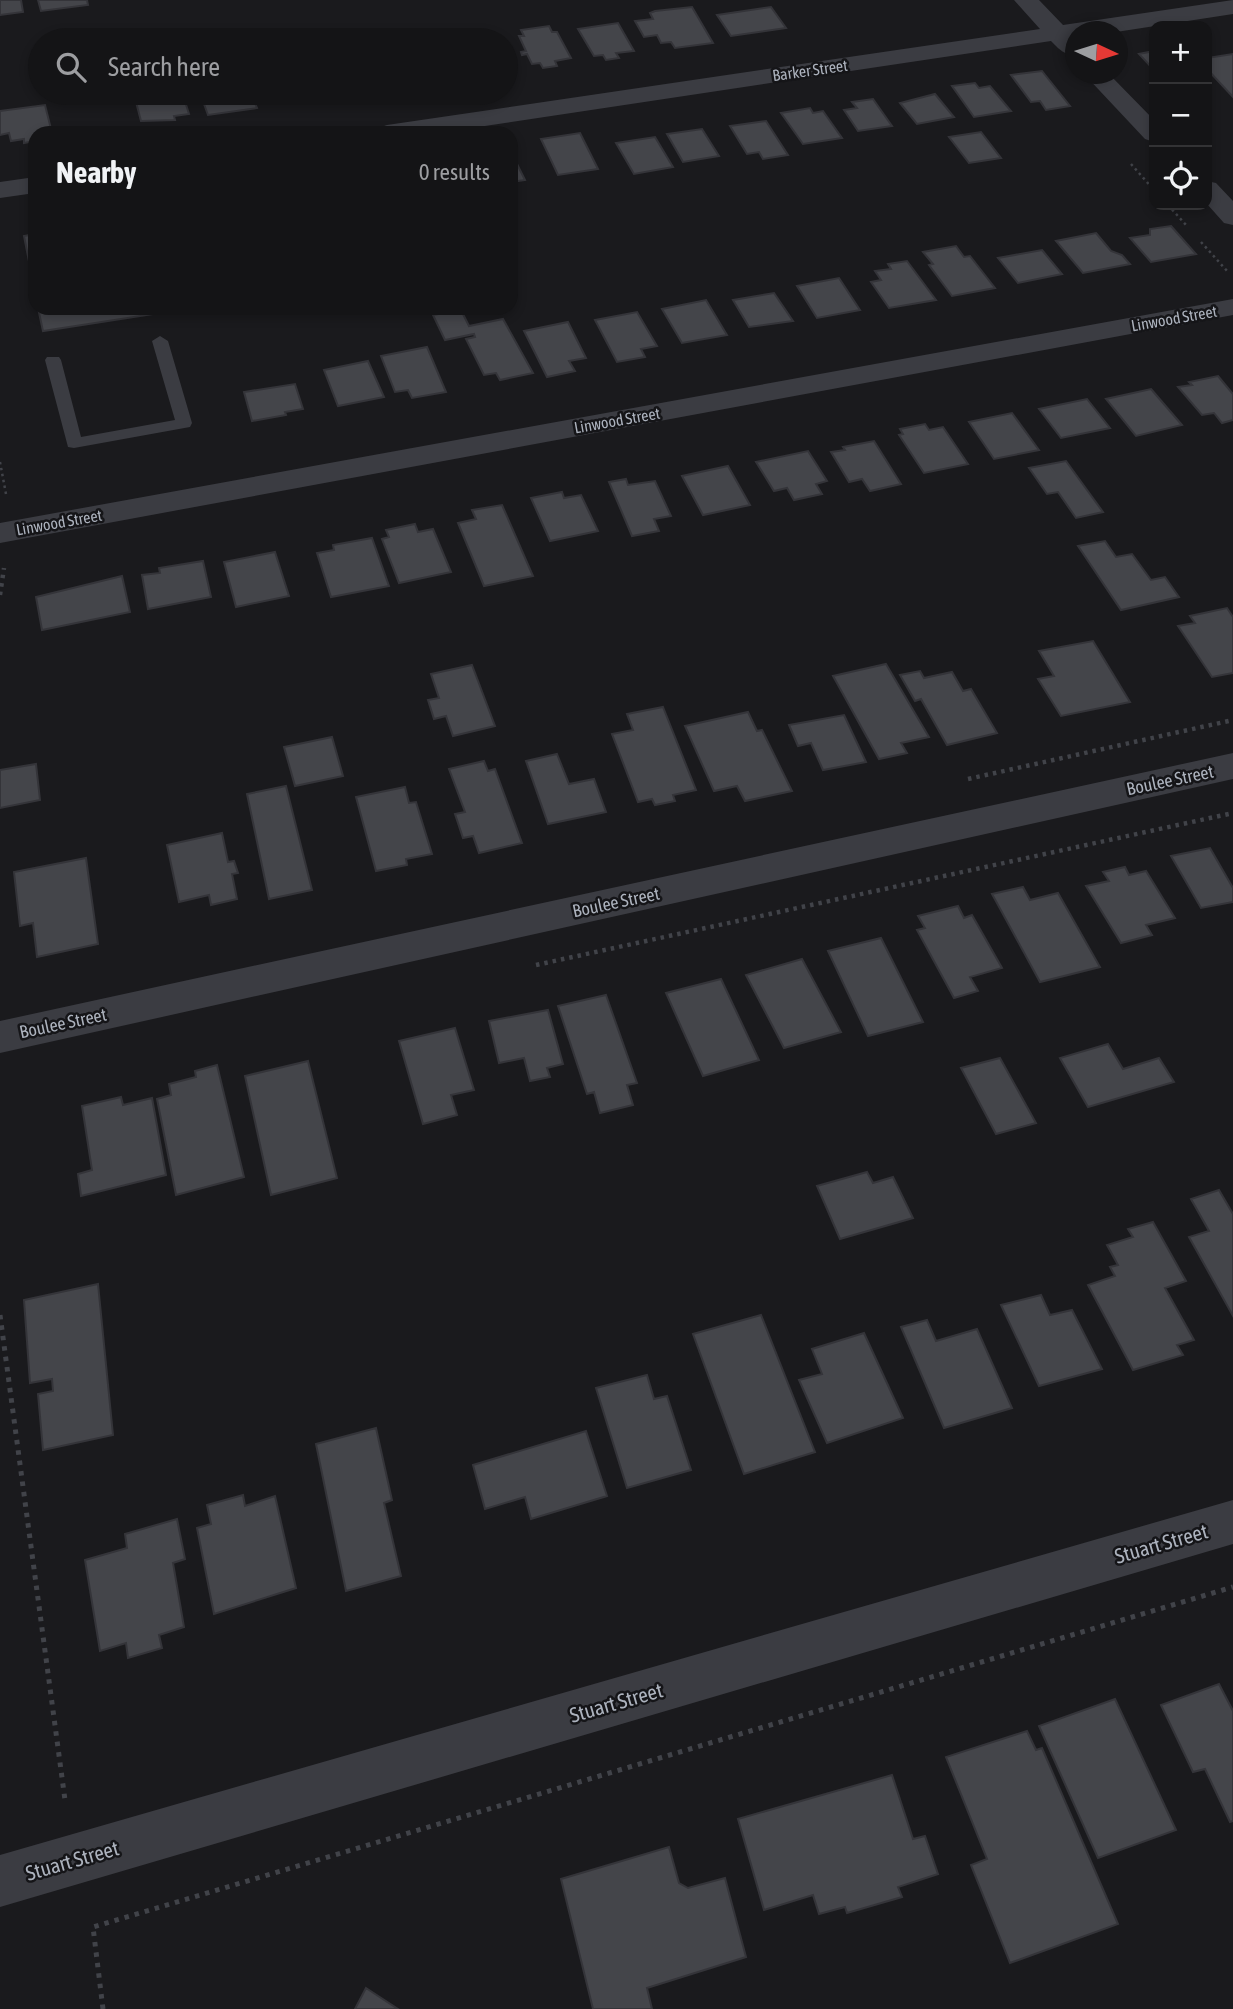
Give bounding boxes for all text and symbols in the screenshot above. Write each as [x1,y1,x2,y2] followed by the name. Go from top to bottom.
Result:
[1065,21,1128,84] north arrow
[1149,21,1212,210] map controls
[1149,21,1212,84] button: +
[28,28,518,105] search box
[52,48,90,86] icon: search
[108,52,220,82] text: Search here
[771,56,849,84] street label: Barker Street
[1149,84,1212,147] button: −
[1149,147,1212,210] button: locate
[56,155,136,189] text: Nearby
[419,159,490,185] text: 0 results
[1130,302,1219,334] street label: Linwood Street
[573,404,662,436] street label: Linwood Street
[15,506,104,538] street label: Linwood Street
[1125,761,1215,799] street label: Boulee Street
[571,883,661,921] street label: Boulee Street
[18,1004,108,1042] street label: Boulee Street
[1112,1518,1210,1568] street label: Stuart Street
[567,1677,665,1727] street label: Stuart Street
[23,1835,121,1885] street label: Stuart Street

